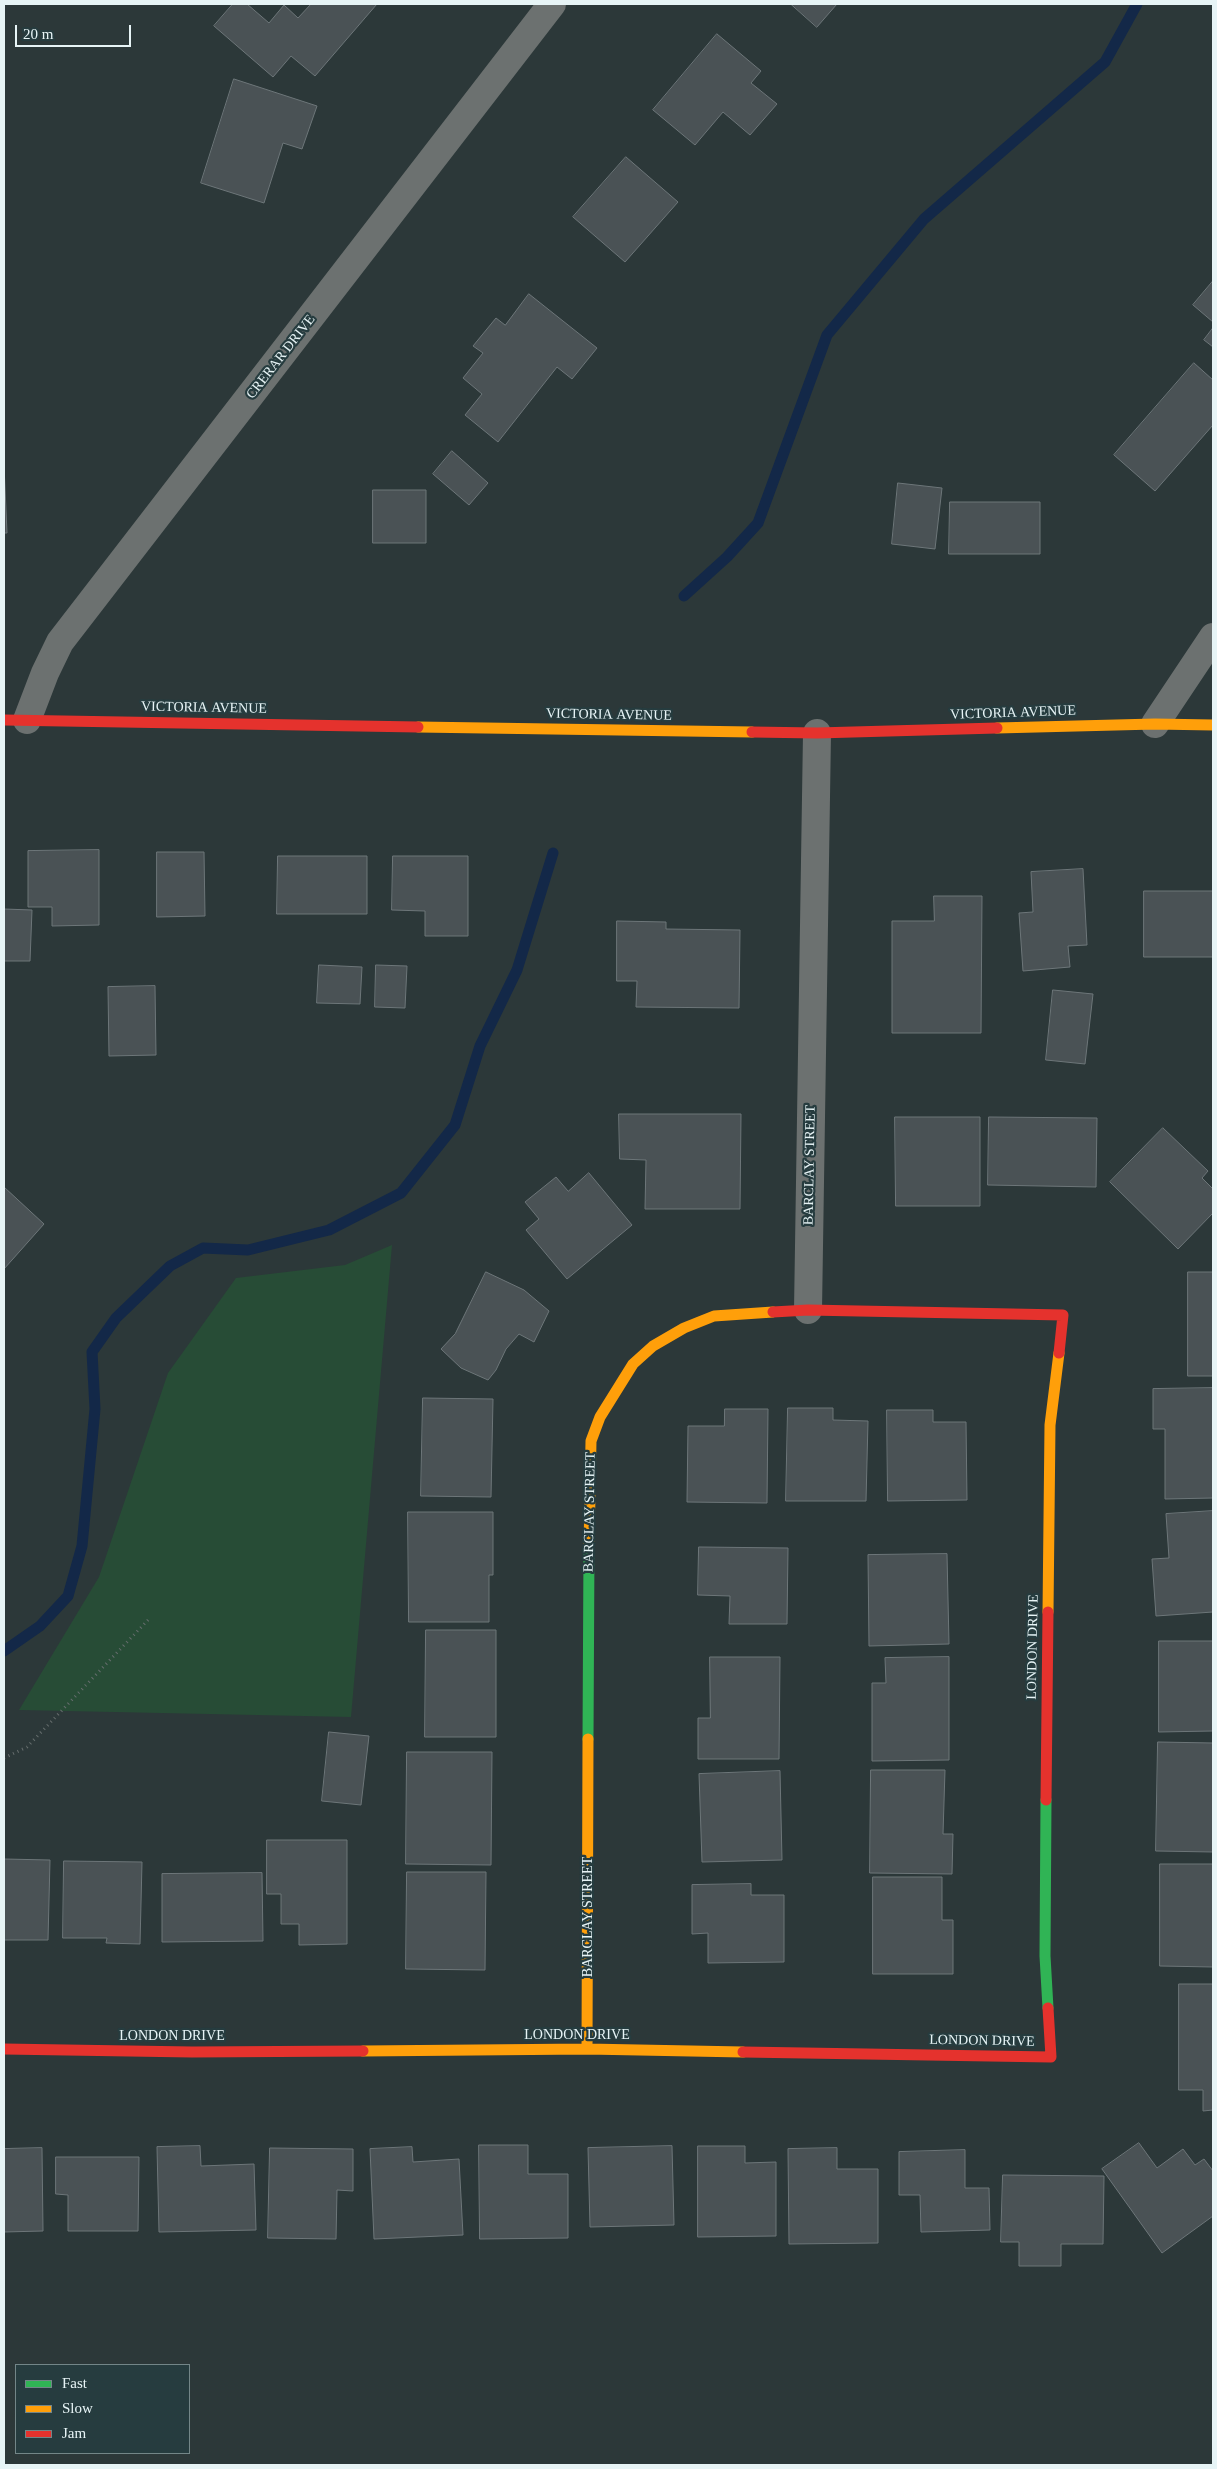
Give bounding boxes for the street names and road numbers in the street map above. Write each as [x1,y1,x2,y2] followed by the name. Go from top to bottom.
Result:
[243,312,319,402] street label: CRERAR DRIVE
[141,699,267,717] street label: VICTORIA AVENUE
[950,702,1076,724] street label: VICTORIA AVENUE
[546,706,672,724] street label: VICTORIA AVENUE
[801,1105,819,1225] street label: BARCLAY STREET
[581,1452,599,1572] street label: BARCLAY STREET
[1024,1594,1042,1700] street label: LONDON DRIVE
[580,1857,596,1977] street label: BARCLAY STREET
[524,2027,630,2043] street label: LONDON DRIVE
[119,2028,225,2044] street label: LONDON DRIVE
[929,2032,1035,2050] street label: LONDON DRIVE

